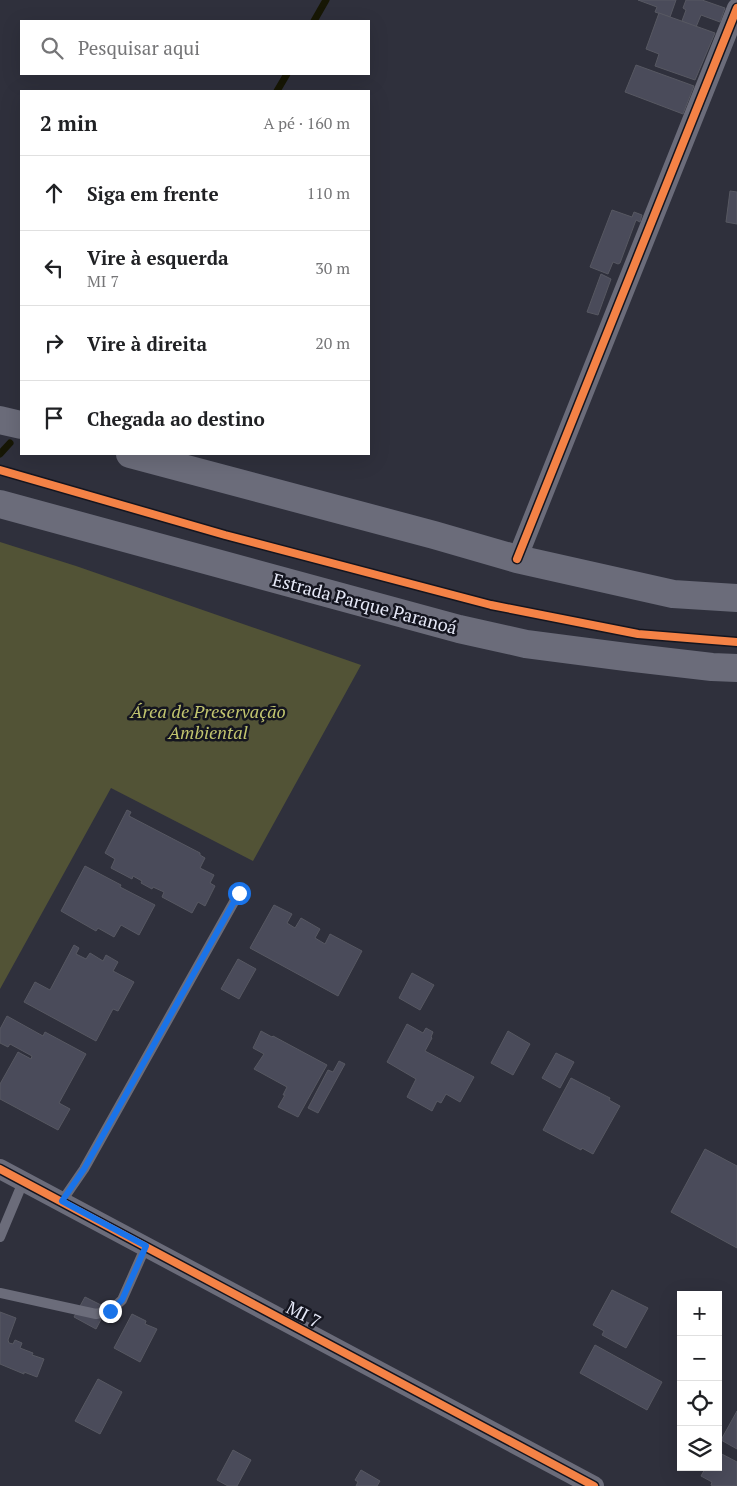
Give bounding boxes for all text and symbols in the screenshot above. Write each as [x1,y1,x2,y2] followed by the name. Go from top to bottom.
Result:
[20,20,370,75] search box
[38,34,66,62] icon: search
[78,35,200,60] text: Pesquisar aqui
[40,109,97,137] text: 2 min
[263,112,350,134] text: A pé · 160 m
[40,179,68,207] icon: ahead
[87,181,219,206] text: Siga em frente
[307,182,350,204] text: 110 m
[87,245,229,270] text: Vire à esquerda
[40,254,68,282] icon: left
[315,257,350,279] text: 30 m
[87,270,119,292] text: MI 7
[40,329,68,357] icon: right
[87,331,207,356] text: Vire à direita
[315,332,350,354] text: 20 m
[40,404,68,432] icon: arrive
[87,406,265,431] text: Chegada ao destino
[270,567,460,639] street label: Estrada Parque Paranoá
[129,699,286,744] park label: Área de Preservação Ambiental
[228,882,251,905] route start
[677,1291,722,1471] map controls
[677,1291,722,1336] button: +
[283,1295,325,1333] street label: MI 7
[99,1300,122,1323] route end
[677,1336,722,1381] button: −
[677,1381,722,1426] button: locate
[677,1426,722,1471] button: layers

